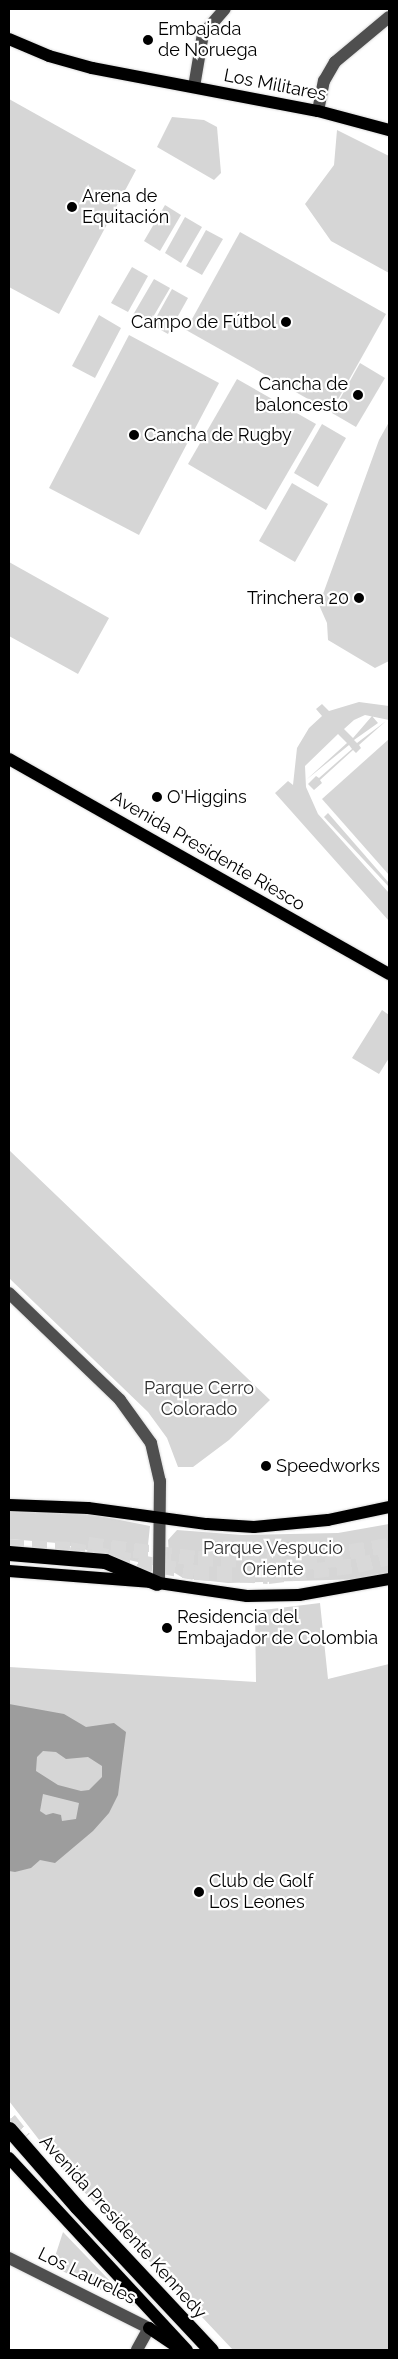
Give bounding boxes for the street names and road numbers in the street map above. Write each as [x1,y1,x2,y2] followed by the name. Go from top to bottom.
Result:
[222,64,328,106] street label: Los Militares
[107,787,309,915] street label: Avenida Presidente Riesco
[35,2131,211,2323] street label: Avenida Presidente Kennedy
[35,2243,139,2309] street label: Los Laureles

